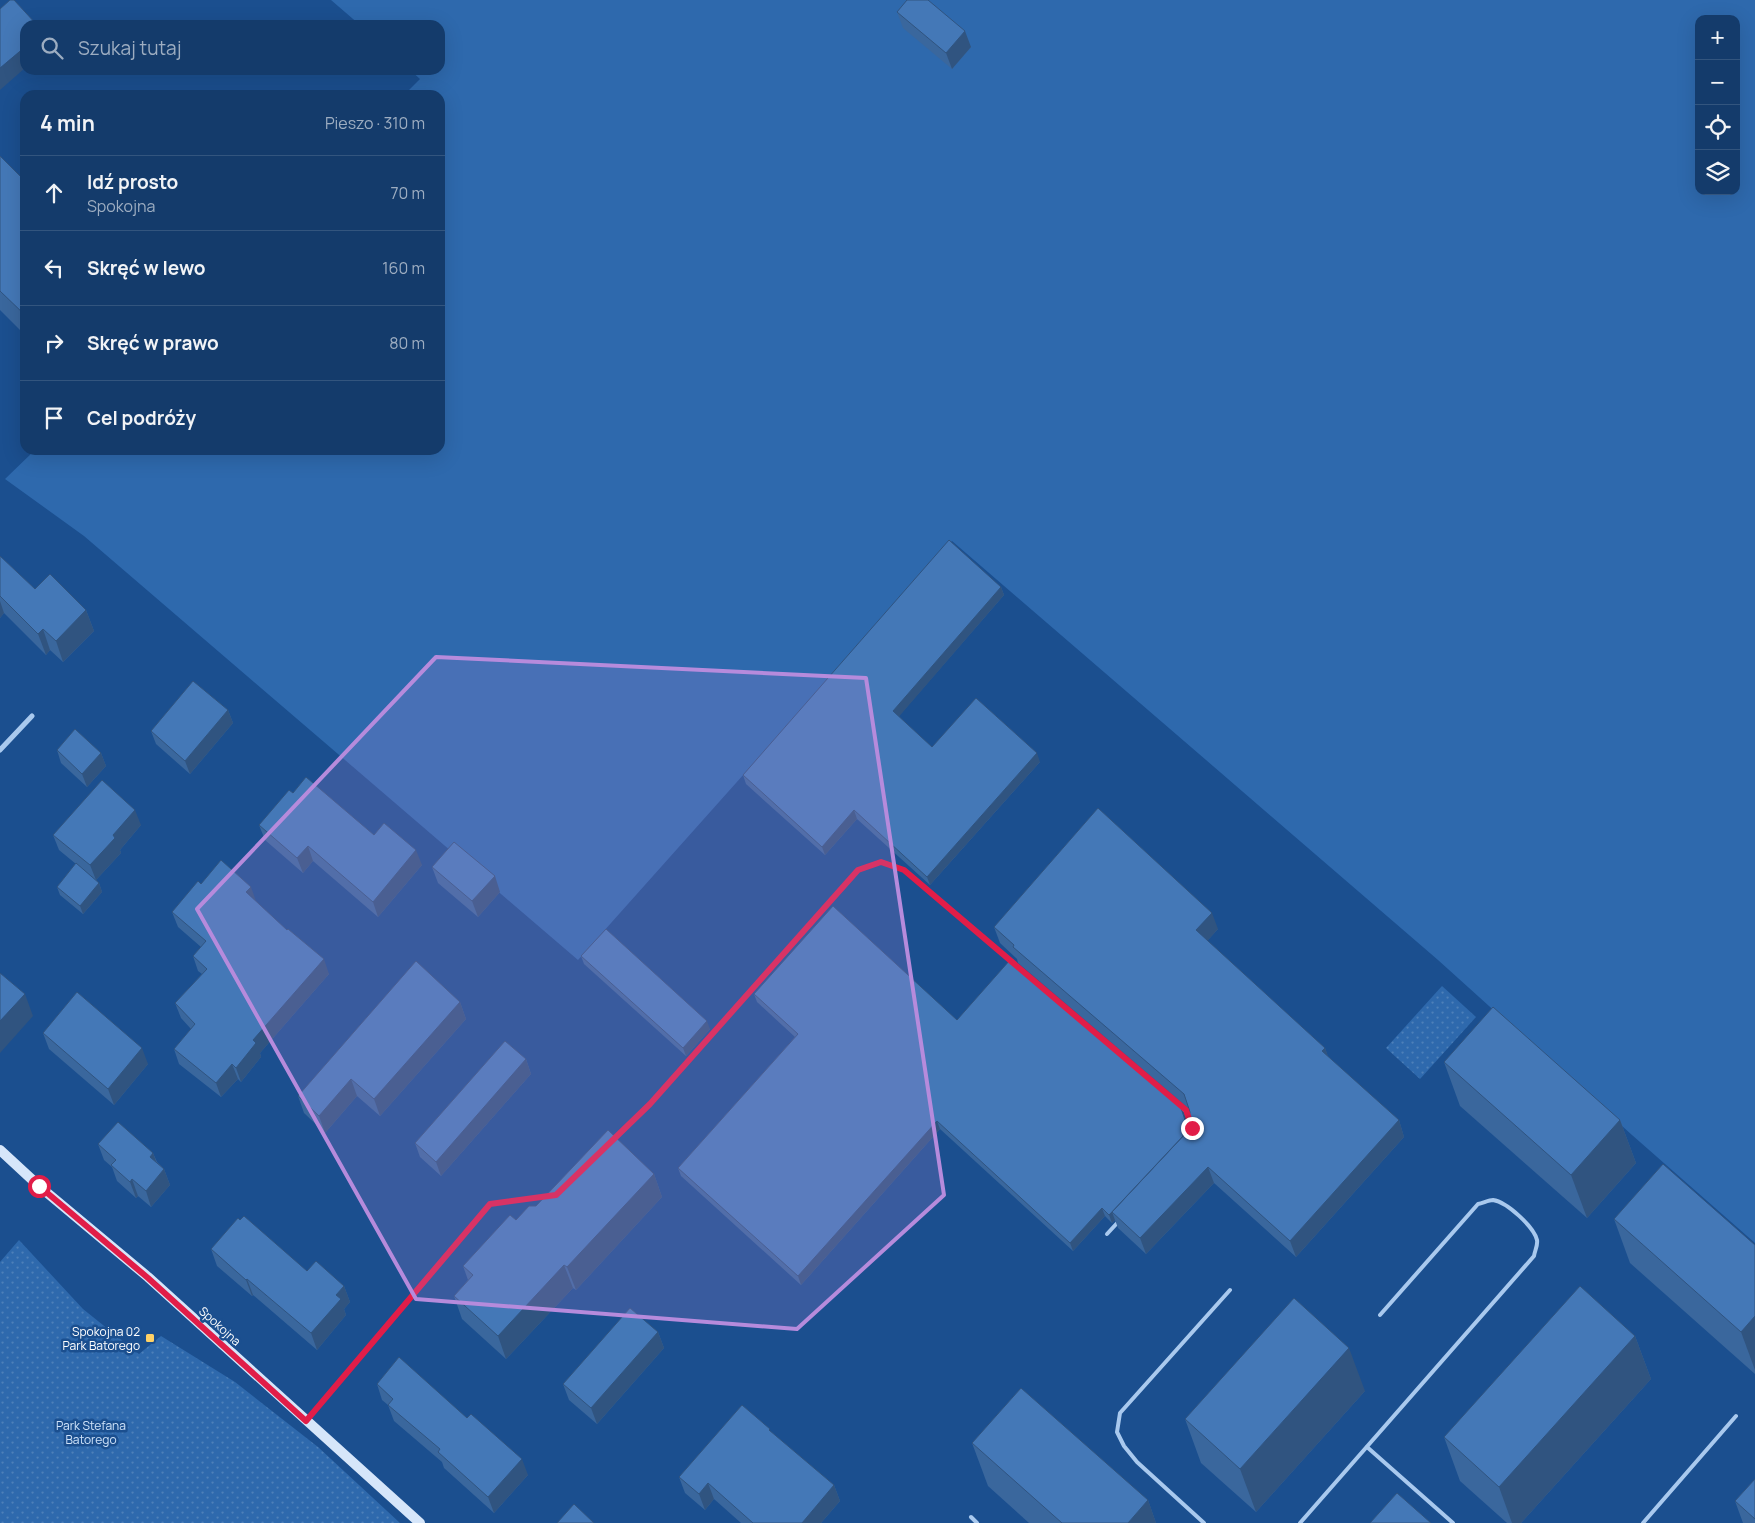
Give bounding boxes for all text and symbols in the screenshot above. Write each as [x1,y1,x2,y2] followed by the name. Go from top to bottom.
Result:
[1695,15,1740,195] map controls
[1695,15,1740,60] button: +
[20,20,445,75] search box
[38,34,66,62] icon: search
[78,35,181,61] text: Szukaj tutaj
[1695,60,1740,105] button: −
[1695,105,1740,150] button: locate
[40,109,95,137] text: 4 min
[325,112,425,134] text: Pieszo · 310 m
[1695,150,1740,195] button: layers
[87,169,178,195] text: Idź prosto
[40,179,68,207] icon: ahead
[390,182,425,204] text: 70 m
[87,195,155,217] text: Spokojna
[40,254,68,282] icon: left
[87,255,206,281] text: Skręć w lewo
[382,257,425,279] text: 160 m
[40,329,68,357] icon: right
[87,330,219,356] text: Skręć w prawo
[389,332,425,354] text: 80 m
[40,404,68,432] icon: arrive
[87,405,196,431] text: Cel podróży
[1181,1117,1204,1140] route end
[28,1175,51,1198] route start
[195,1303,245,1349] street label: Spokojna
[63,1323,140,1354] place label: Spokojna 02 Park Batorego
[144,1332,156,1344] marker: Spokojna 02 Park Batorego
[56,1417,126,1448] park label: Park Stefana Batorego

